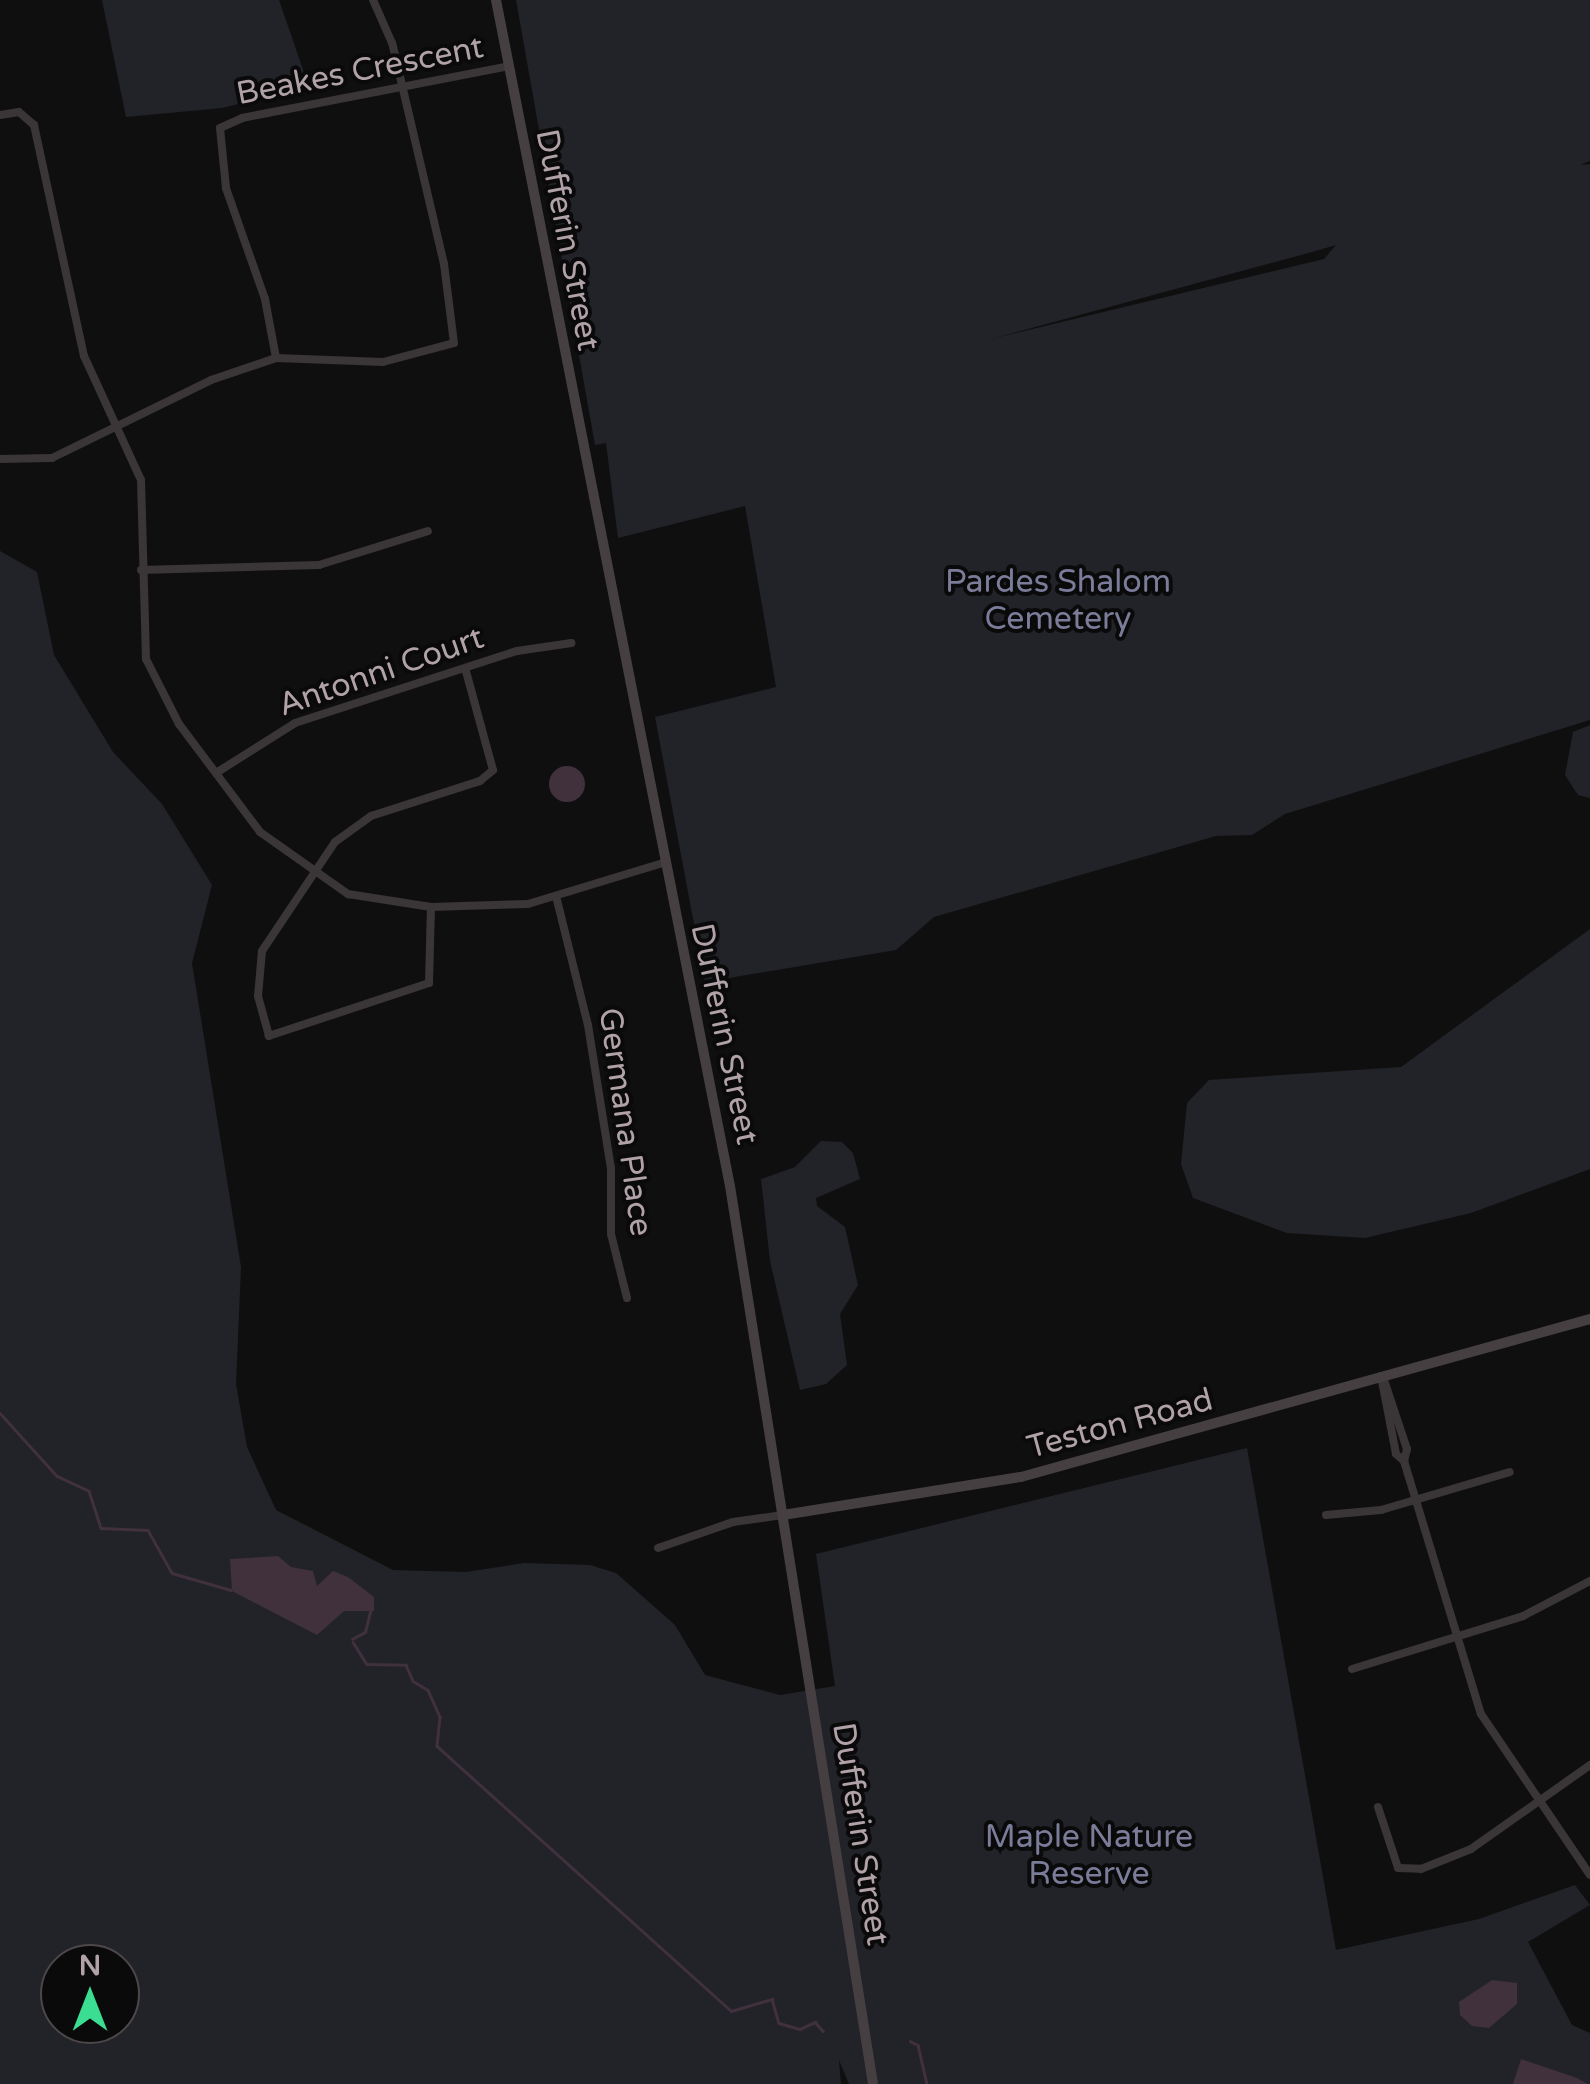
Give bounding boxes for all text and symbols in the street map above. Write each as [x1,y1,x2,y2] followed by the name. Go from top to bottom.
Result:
[233,28,487,114] street label: Beakes Crescent
[527,126,607,354] street label: Dufferin Street
[945,564,1171,639] park label: Pardes Shalom Cemetery
[273,619,489,725] street label: Antonni Court
[682,920,766,1148] street label: Dufferin Street
[590,1005,660,1239] street label: Germana Place
[1023,1381,1217,1467] street label: Teston Road
[823,1720,897,1948] street label: Dufferin Street
[985,1819,1193,1894] park label: Maple Nature Reserve
[40,1944,140,2044] north arrow
[79,1949,101,1983] text: N

